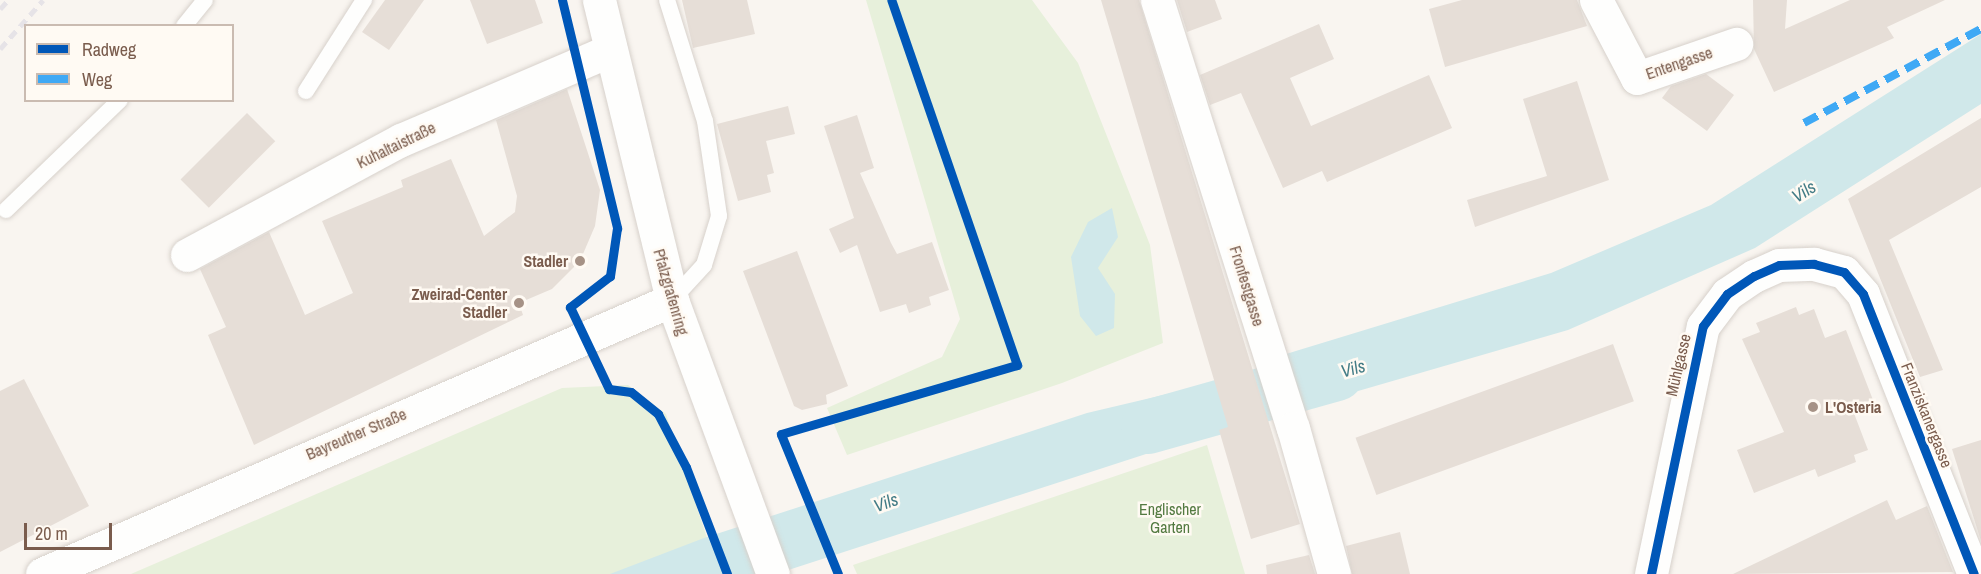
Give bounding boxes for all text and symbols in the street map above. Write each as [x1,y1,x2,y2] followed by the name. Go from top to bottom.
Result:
[24,24,234,102] legend
[82,37,136,62] text: Radweg
[1643,43,1715,83] street label: Entengasse
[82,67,112,92] text: Weg
[353,118,439,172] street label: Kuhaltaistraße
[1788,176,1820,208] water label: Vils
[1226,243,1268,329] street label: Fronfestgasse
[650,247,692,337] street label: Pfalzgrafenring
[524,251,568,271] place label: Stadler
[573,254,587,268] marker: Stadler
[411,284,507,322] place label: Zweirad-Center Stadler
[512,296,526,310] marker: Zweirad-Center Stadler
[1662,332,1694,398] street label: Mühlgasse
[1338,355,1368,383] water label: Vils
[1897,360,1957,470] street label: Franziskanergasse
[1825,397,1881,417] place label: L'Osteria
[1806,400,1820,414] marker: L'Osteria
[303,404,409,464] street label: Bayreuther Straße
[871,489,901,517] water label: Vils
[1139,499,1201,537] park label: Englischer Garten
[27,511,116,549] scale bar
[35,521,68,546] text: 20 m

